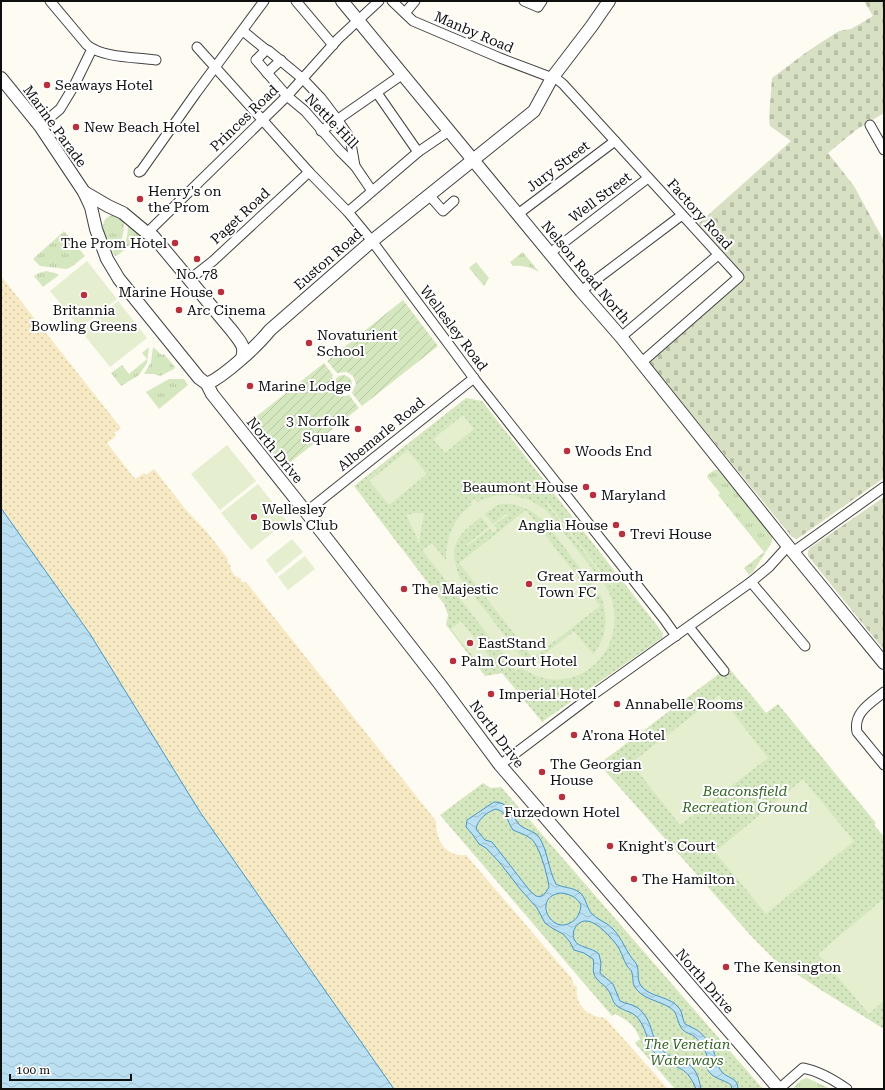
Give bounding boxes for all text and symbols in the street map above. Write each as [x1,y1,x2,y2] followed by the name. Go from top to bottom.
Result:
[432,8,516,56] street label: Manby Road
[55,77,154,93] place label: Seaways Hotel
[42,80,52,90] marker: Seaways Hotel
[20,82,90,170] street label: Marine Parade
[207,82,281,154] street label: Princes Road
[302,90,362,152] street label: Nettle Hill
[84,119,200,135] place label: New Beach Hotel
[71,122,81,132] marker: New Beach Hotel
[523,137,593,195] street label: Jury Street
[566,168,634,226] street label: Well Street
[664,176,736,252] street label: Factory Road
[148,183,222,215] place label: Henry's on the Prom
[207,185,273,247] street label: Paget Road
[135,194,145,204] marker: Henry's on the Prom
[539,218,633,326] street label: Nelson Road North
[291,225,365,293] street label: Euston Road
[61,235,168,251] place label: The Prom Hotel
[170,238,180,248] marker: The Prom Hotel
[192,254,202,264] marker: No. 78
[176,266,218,282] place label: No. 78
[417,282,491,374] street label: Wellesley Road
[119,284,213,300] place label: Marine House
[216,287,226,297] marker: Marine House
[79,290,89,300] marker: Britannia Bowling Greens
[31,302,138,334] place label: Britannia Bowling Greens
[187,302,266,318] place label: Arc Cinema
[174,305,184,315] marker: Arc Cinema
[317,327,398,359] place label: Novaturient School
[304,338,314,348] marker: Novaturient School
[258,378,351,394] place label: Marine Lodge
[245,381,255,391] marker: Marine Lodge
[334,394,428,474] street label: Albemarle Road
[286,413,350,445] place label: 3 Norfolk Square
[244,414,307,486] street label: North Drive
[353,424,363,434] marker: 3 Norfolk Square
[575,443,652,459] place label: Woods End
[562,446,572,456] marker: Woods End
[462,479,578,495] place label: Beaumont House
[581,482,591,492] marker: Beaumont House
[601,487,666,503] place label: Maryland
[588,490,598,500] marker: Maryland
[262,501,338,533] place label: Wellesley Bowls Club
[249,512,259,522] marker: Wellesley Bowls Club
[518,517,608,533] place label: Anglia House
[611,520,621,530] marker: Anglia House
[630,526,712,542] place label: Trevi House
[617,529,627,539] marker: Trevi House
[537,568,644,600] place label: Great Yarmouth Town FC
[524,579,534,589] marker: Great Yarmouth Town FC
[412,581,499,597] place label: The Majestic
[399,584,409,594] marker: The Majestic
[478,635,546,651] place label: EastStand
[465,638,475,648] marker: EastStand
[461,653,578,669] place label: Palm Court Hotel
[448,656,458,666] marker: Palm Court Hotel
[499,686,597,702] place label: Imperial Hotel
[486,689,496,699] marker: Imperial Hotel
[625,696,743,712] place label: Annabelle Rooms
[467,697,528,771] street label: North Drive
[612,699,622,709] marker: Annabelle Rooms
[582,727,666,743] place label: A'rona Hotel
[569,730,579,740] marker: A'rona Hotel
[550,756,642,788] place label: The Georgian House
[537,767,547,777] marker: The Georgian House
[681,783,808,815] park label: Beaconsfield Recreation Ground
[557,792,567,802] marker: Furzedown Hotel
[504,804,621,820] place label: Furzedown Hotel
[618,838,716,854] place label: Knight's Court
[605,841,615,851] marker: Knight's Court
[642,871,735,887] place label: The Hamilton
[629,874,639,884] marker: The Hamilton
[673,946,737,1017] street label: North Drive
[734,959,841,975] place label: The Kensington
[721,962,731,972] marker: The Kensington
[644,1036,731,1068] park label: The Venetian Waterways
[10,1056,131,1082] scale bar
[16,1063,50,1077] text: 100 m

